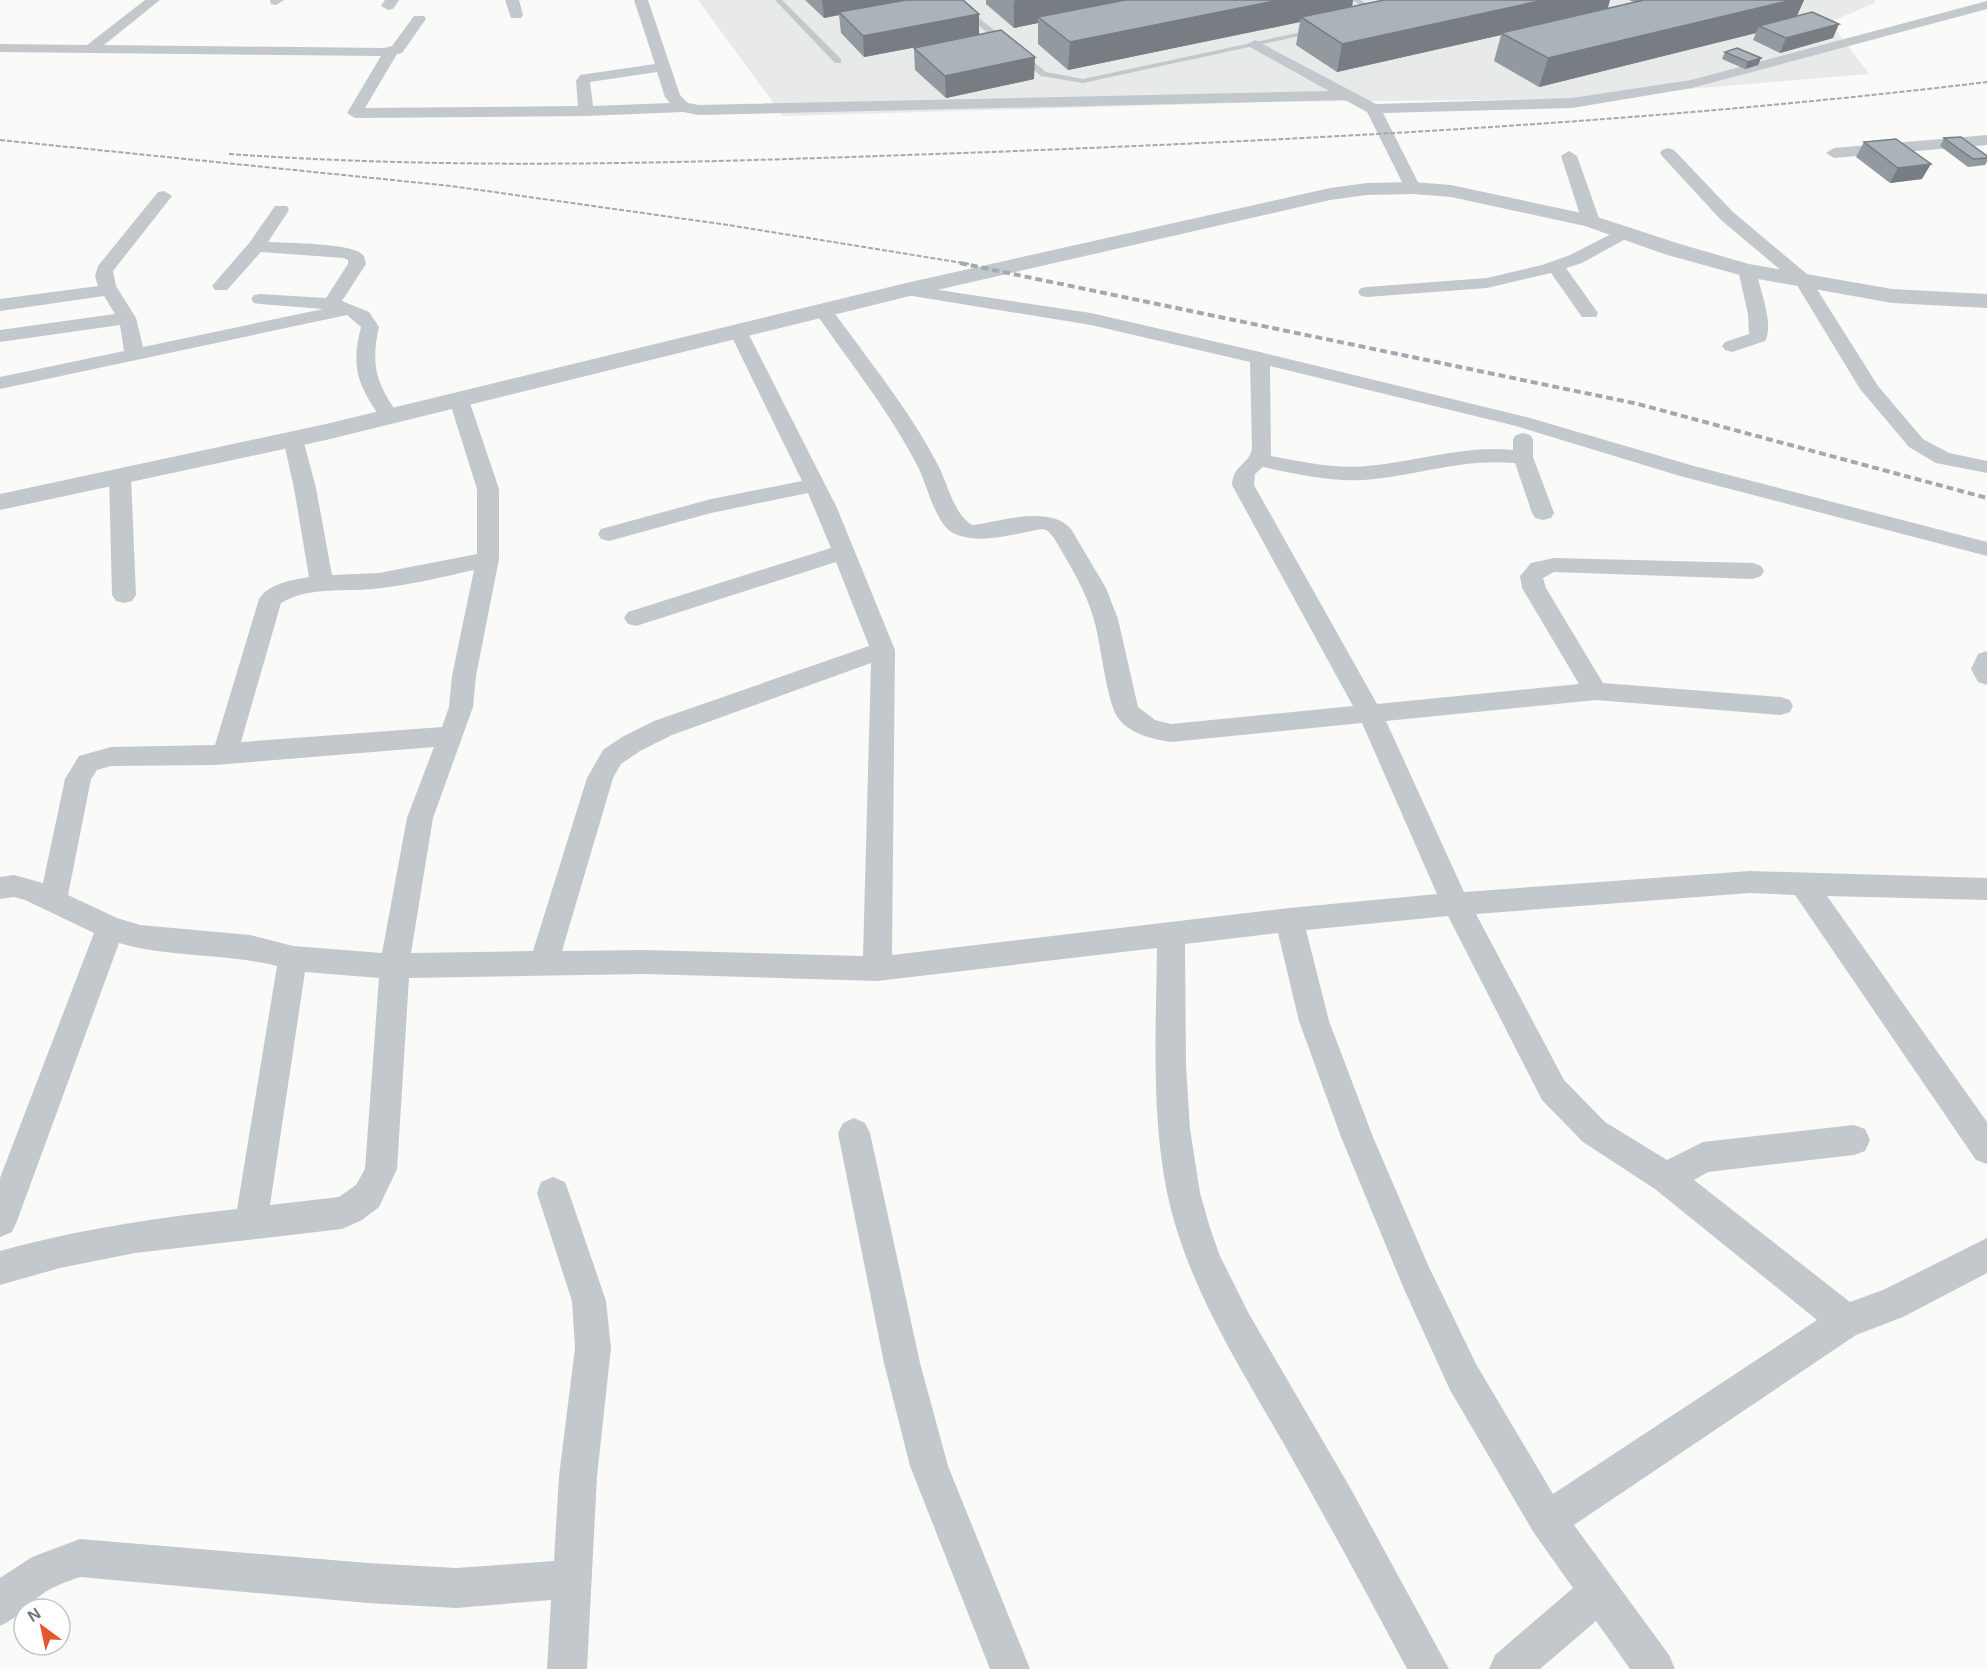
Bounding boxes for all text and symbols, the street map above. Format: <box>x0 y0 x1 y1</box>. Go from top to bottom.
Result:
north arrow <box>12 1597 72 1657</box>
text: N <box>25 1605 44 1625</box>

